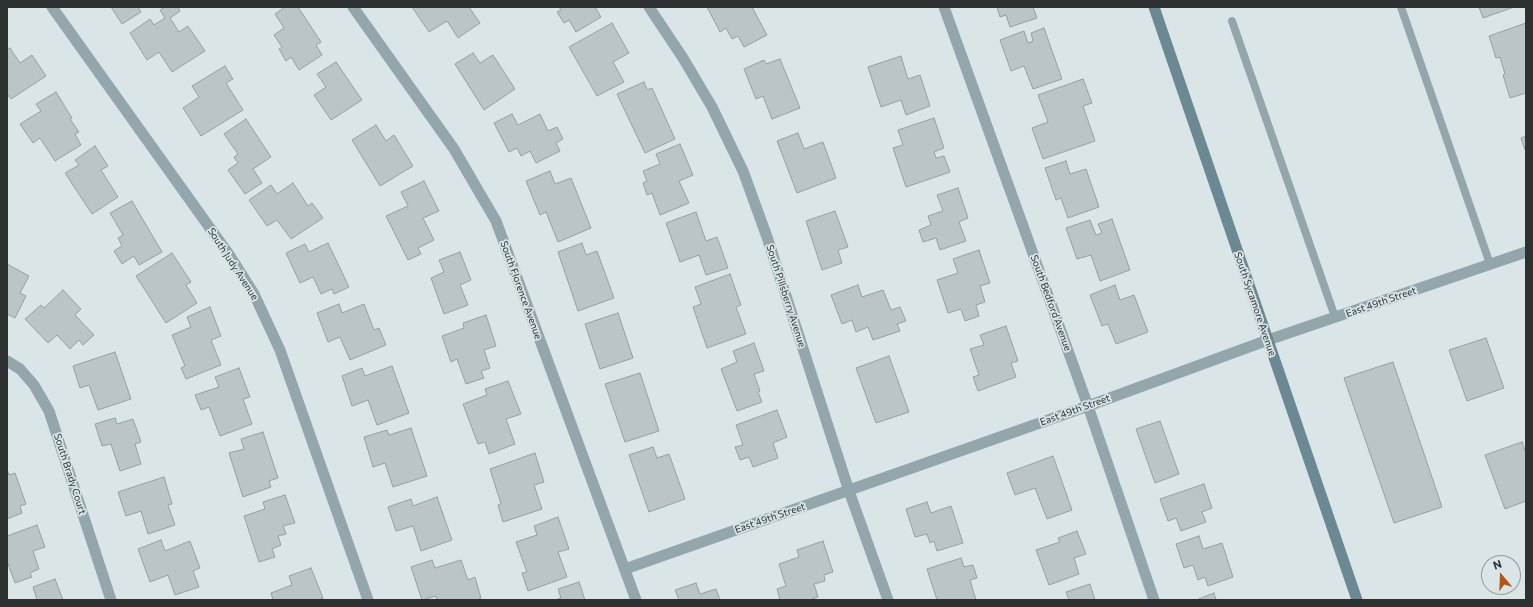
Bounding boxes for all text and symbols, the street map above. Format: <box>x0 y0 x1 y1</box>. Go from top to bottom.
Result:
street label: South Judy Avenue <box>205 226 261 302</box>
street label: South Florence Avenue <box>498 239 544 341</box>
street label: South Pillsberry Avenue <box>764 243 808 349</box>
street label: South Sycamore Avenue <box>1232 251 1278 357</box>
street label: South Bedford Avenue <box>1028 253 1074 353</box>
street label: East 49th Street <box>1344 284 1418 320</box>
street label: East 49th Street <box>1038 392 1112 428</box>
street label: South Brady Court <box>51 432 89 516</box>
street label: East 49th Street <box>733 500 807 536</box>
north arrow <box>1481 555 1521 595</box>
text: N <box>1491 557 1503 572</box>

